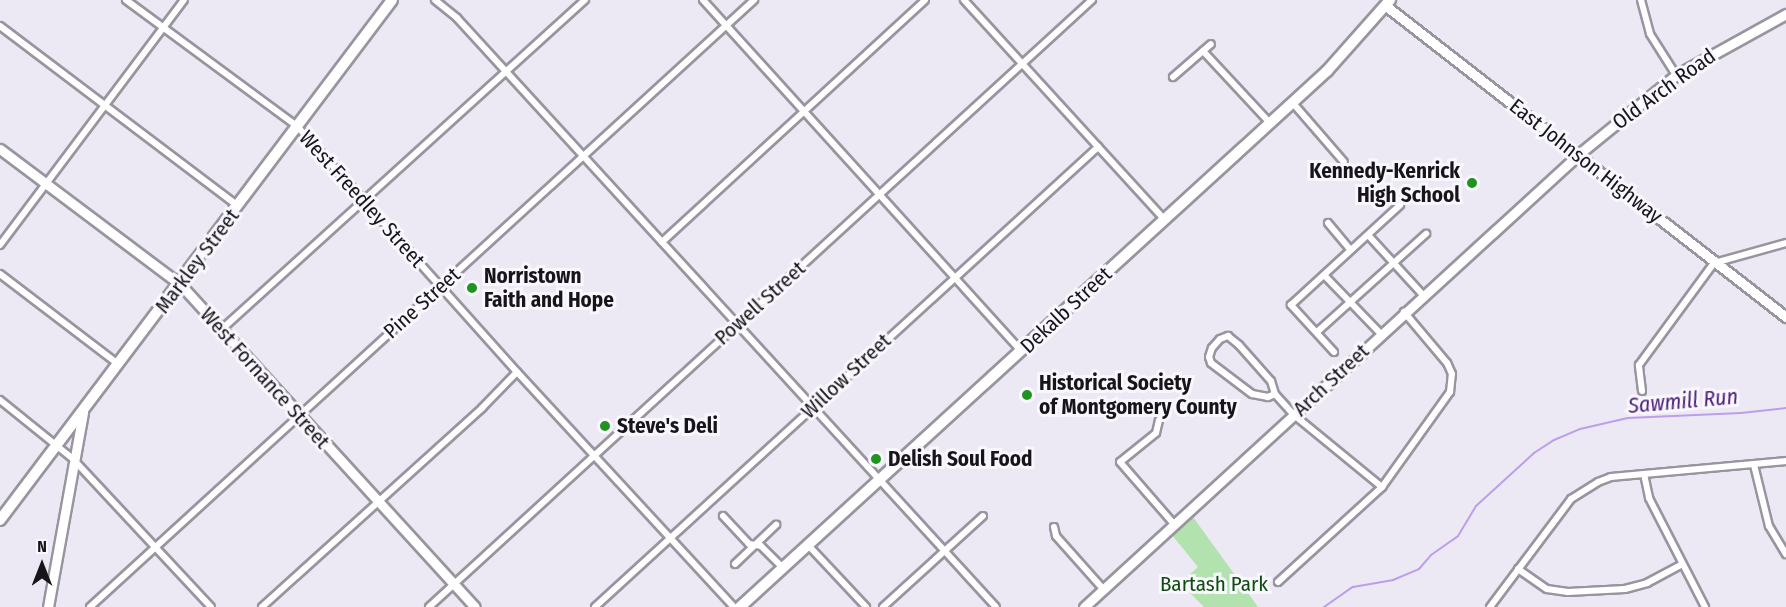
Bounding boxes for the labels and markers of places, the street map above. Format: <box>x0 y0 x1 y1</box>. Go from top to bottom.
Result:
place label: Kennedy-Kenrick High School <box>1309 158 1460 208</box>
marker: Kennedy-Kenrick High School <box>1465 176 1479 190</box>
place label: Norristown Faith and Hope <box>484 263 614 313</box>
marker: Norristown Faith and Hope <box>465 281 479 295</box>
place label: Historical Society of Montgomery County <box>1039 370 1237 420</box>
marker: Historical Society of Montgomery County <box>1020 388 1034 402</box>
place label: Steve's Deli <box>617 413 718 439</box>
marker: Steve's Deli <box>598 419 612 433</box>
place label: Delish Soul Food <box>888 446 1032 472</box>
marker: Delish Soul Food <box>869 452 883 466</box>

